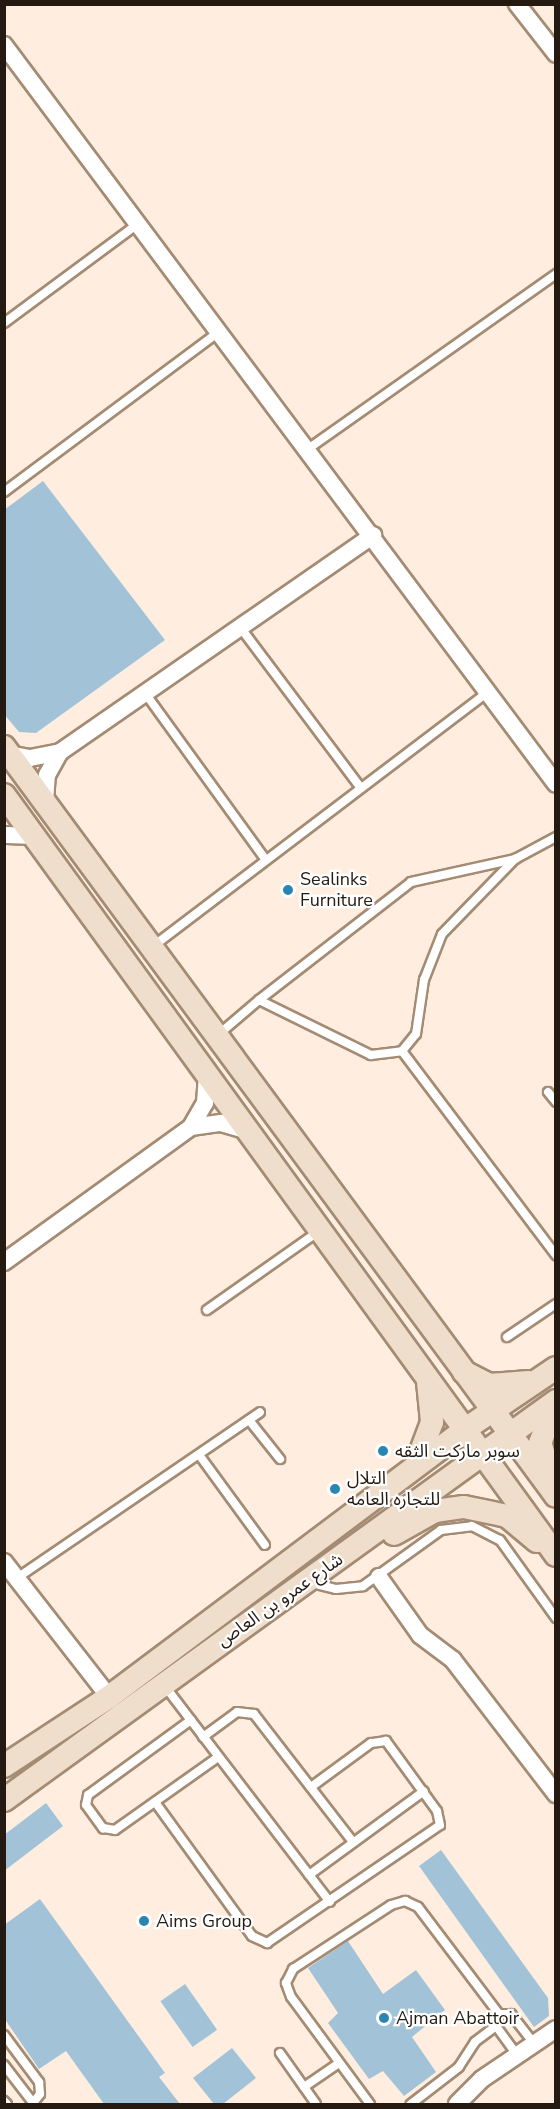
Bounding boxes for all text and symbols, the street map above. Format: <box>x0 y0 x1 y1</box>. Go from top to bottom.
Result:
place label: Sealinks Furniture <box>300 869 373 912</box>
marker: Sealinks Furniture <box>281 883 295 897</box>
place label: سوبر ماركت الثقه <box>395 1440 520 1462</box>
marker: سوبر ماركت الثقه <box>376 1444 390 1458</box>
place label: التلال للتجاره العامه <box>347 1468 440 1510</box>
marker: التلال للتجاره العامه <box>328 1482 342 1496</box>
street label: شارع عمرو بن العاص <box>213 1549 347 1651</box>
place label: Aims Group <box>156 1910 252 1932</box>
marker: Aims Group <box>137 1914 151 1928</box>
place label: Ajman Abattoir <box>396 2007 519 2029</box>
marker: Ajman Abattoir <box>377 2011 391 2025</box>

